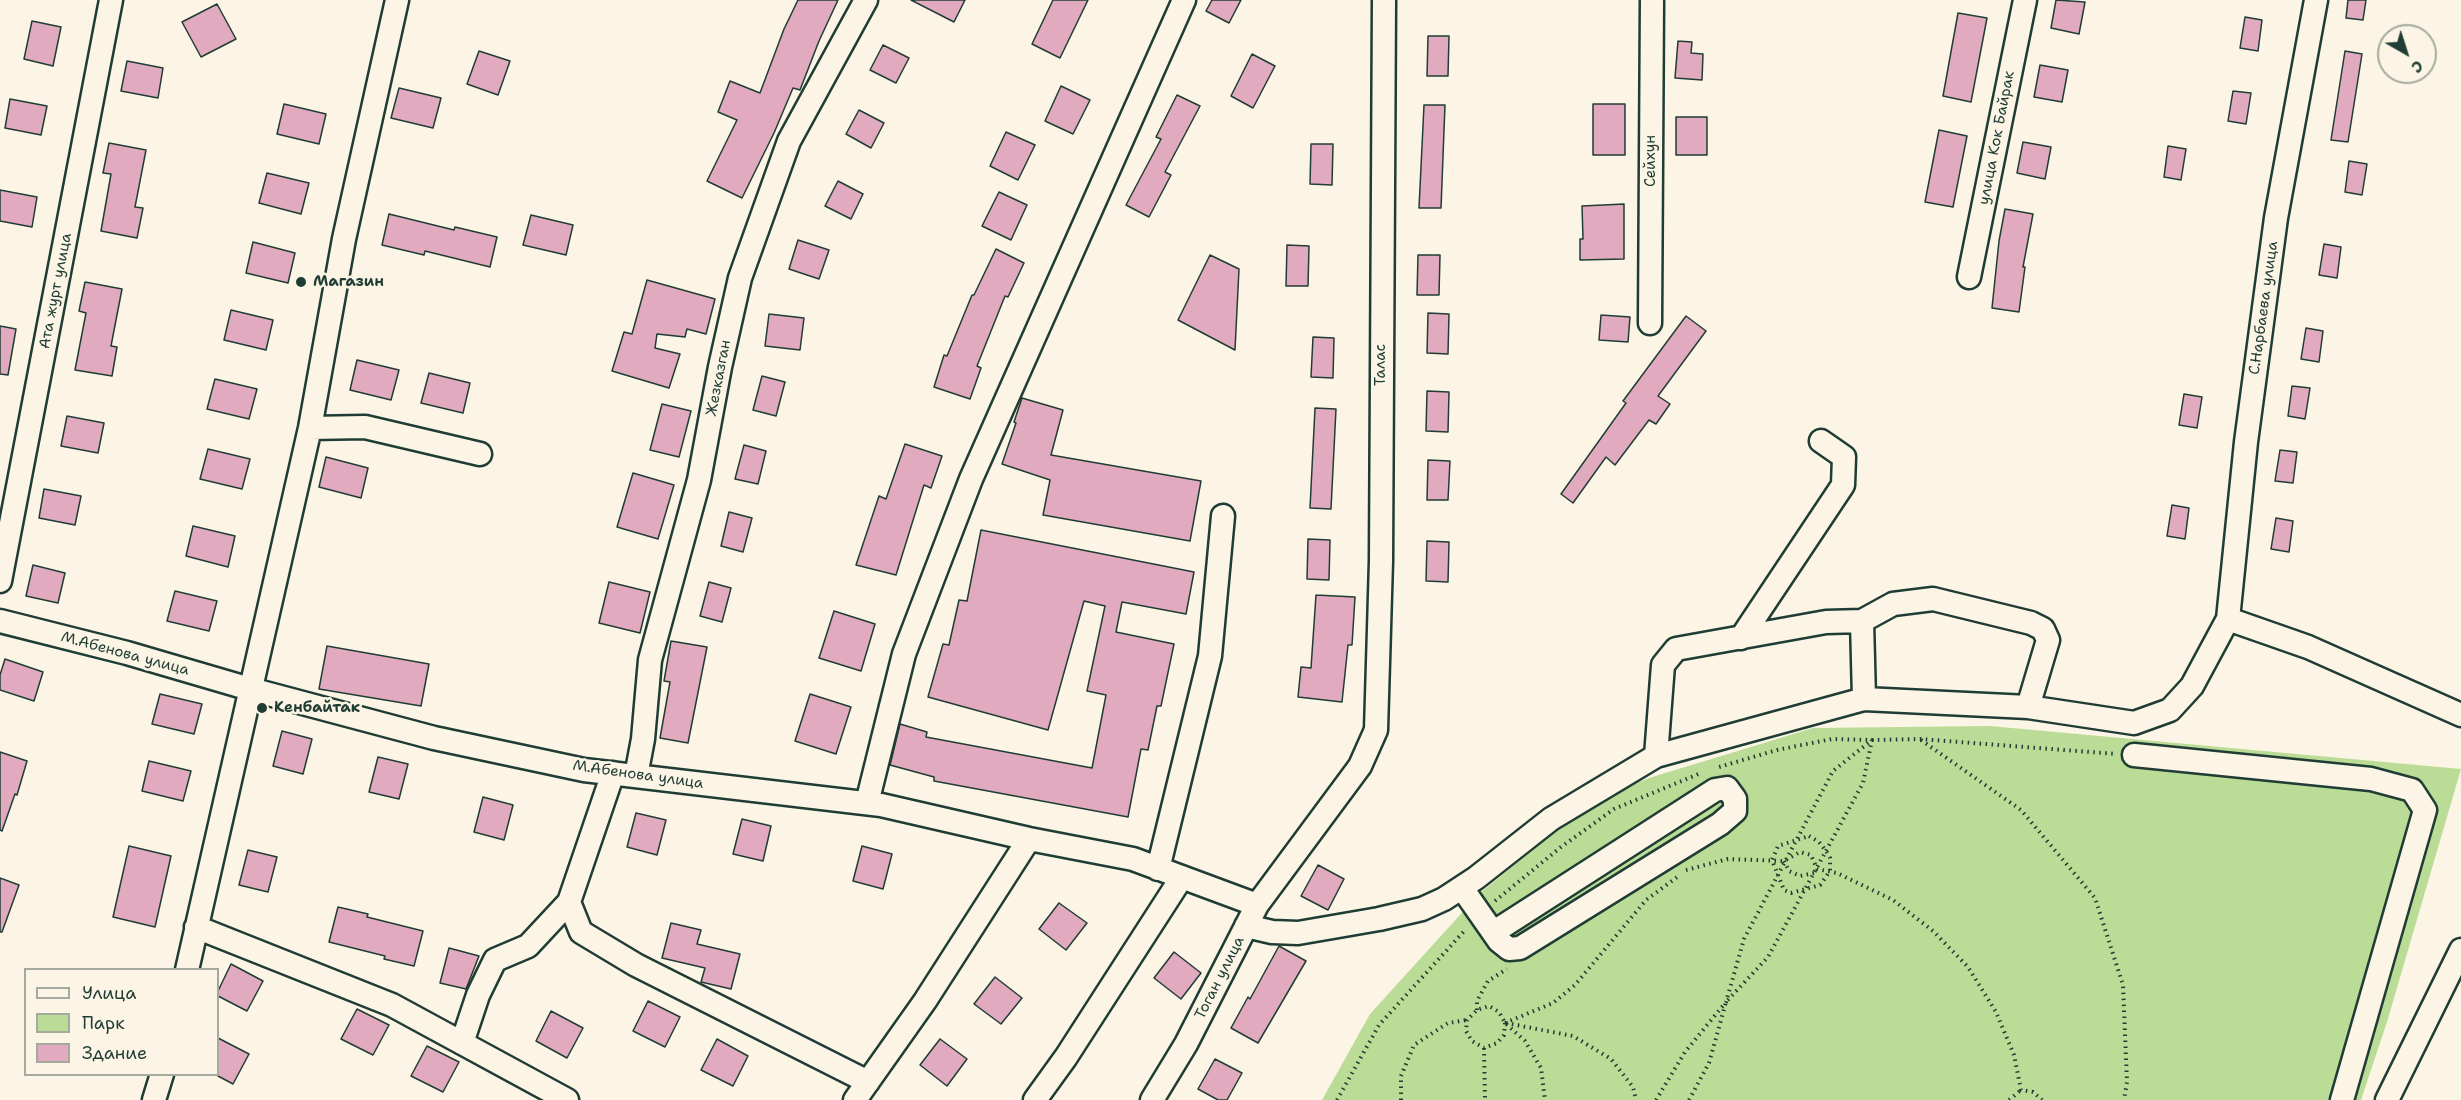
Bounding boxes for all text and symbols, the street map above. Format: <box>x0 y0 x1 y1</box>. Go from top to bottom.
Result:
north arrow <box>2377 24 2437 84</box>
text: С <box>2407 56 2428 78</box>
street label: улица Кок Байрак <box>1975 70 2019 206</box>
street label: Сейхун <box>1642 135 1660 187</box>
street label: Ата журт улица <box>36 232 76 350</box>
street label: С.Нарбаева улица <box>2246 240 2282 376</box>
place label: Магазин <box>313 273 384 291</box>
marker: Магазин <box>294 275 308 289</box>
street label: Жезказган <box>703 338 735 418</box>
street label: Талас <box>1372 344 1390 386</box>
street label: М.Абенова улица <box>59 628 191 680</box>
place label: Кенбайтак <box>274 699 360 717</box>
marker: Кенбайтак <box>255 701 269 715</box>
street label: М.Абенова улица <box>571 757 705 793</box>
street label: Тоган улица <box>1191 933 1249 1023</box>
legend <box>24 968 219 1076</box>
text: Улица <box>82 981 136 1005</box>
text: Парк <box>82 1011 125 1035</box>
text: Здание <box>82 1041 147 1065</box>

